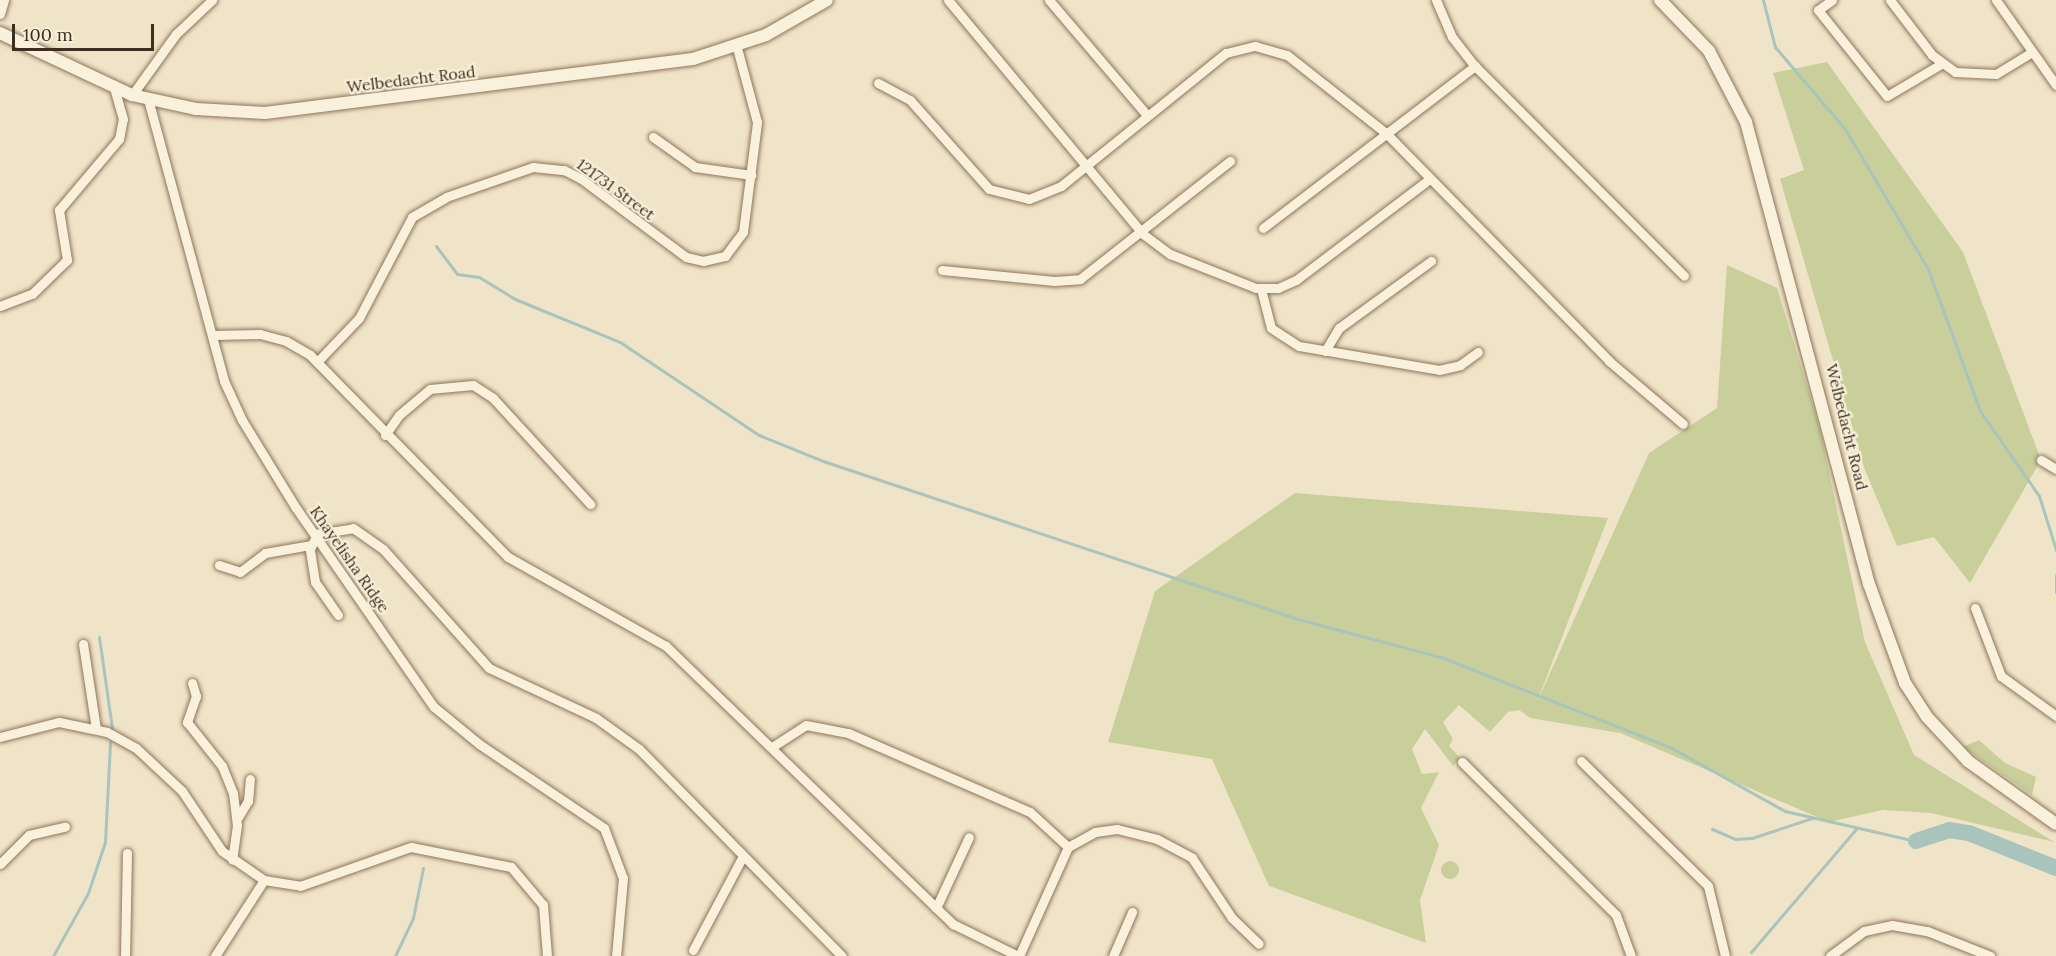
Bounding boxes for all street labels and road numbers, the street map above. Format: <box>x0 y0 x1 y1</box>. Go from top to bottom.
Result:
street label: Welbedacht Road <box>346 62 476 96</box>
street label: 121731 Street <box>573 154 659 224</box>
street label: Welbedacht Road <box>1822 362 1872 492</box>
street label: Khayelisha Ridge <box>306 502 394 616</box>

